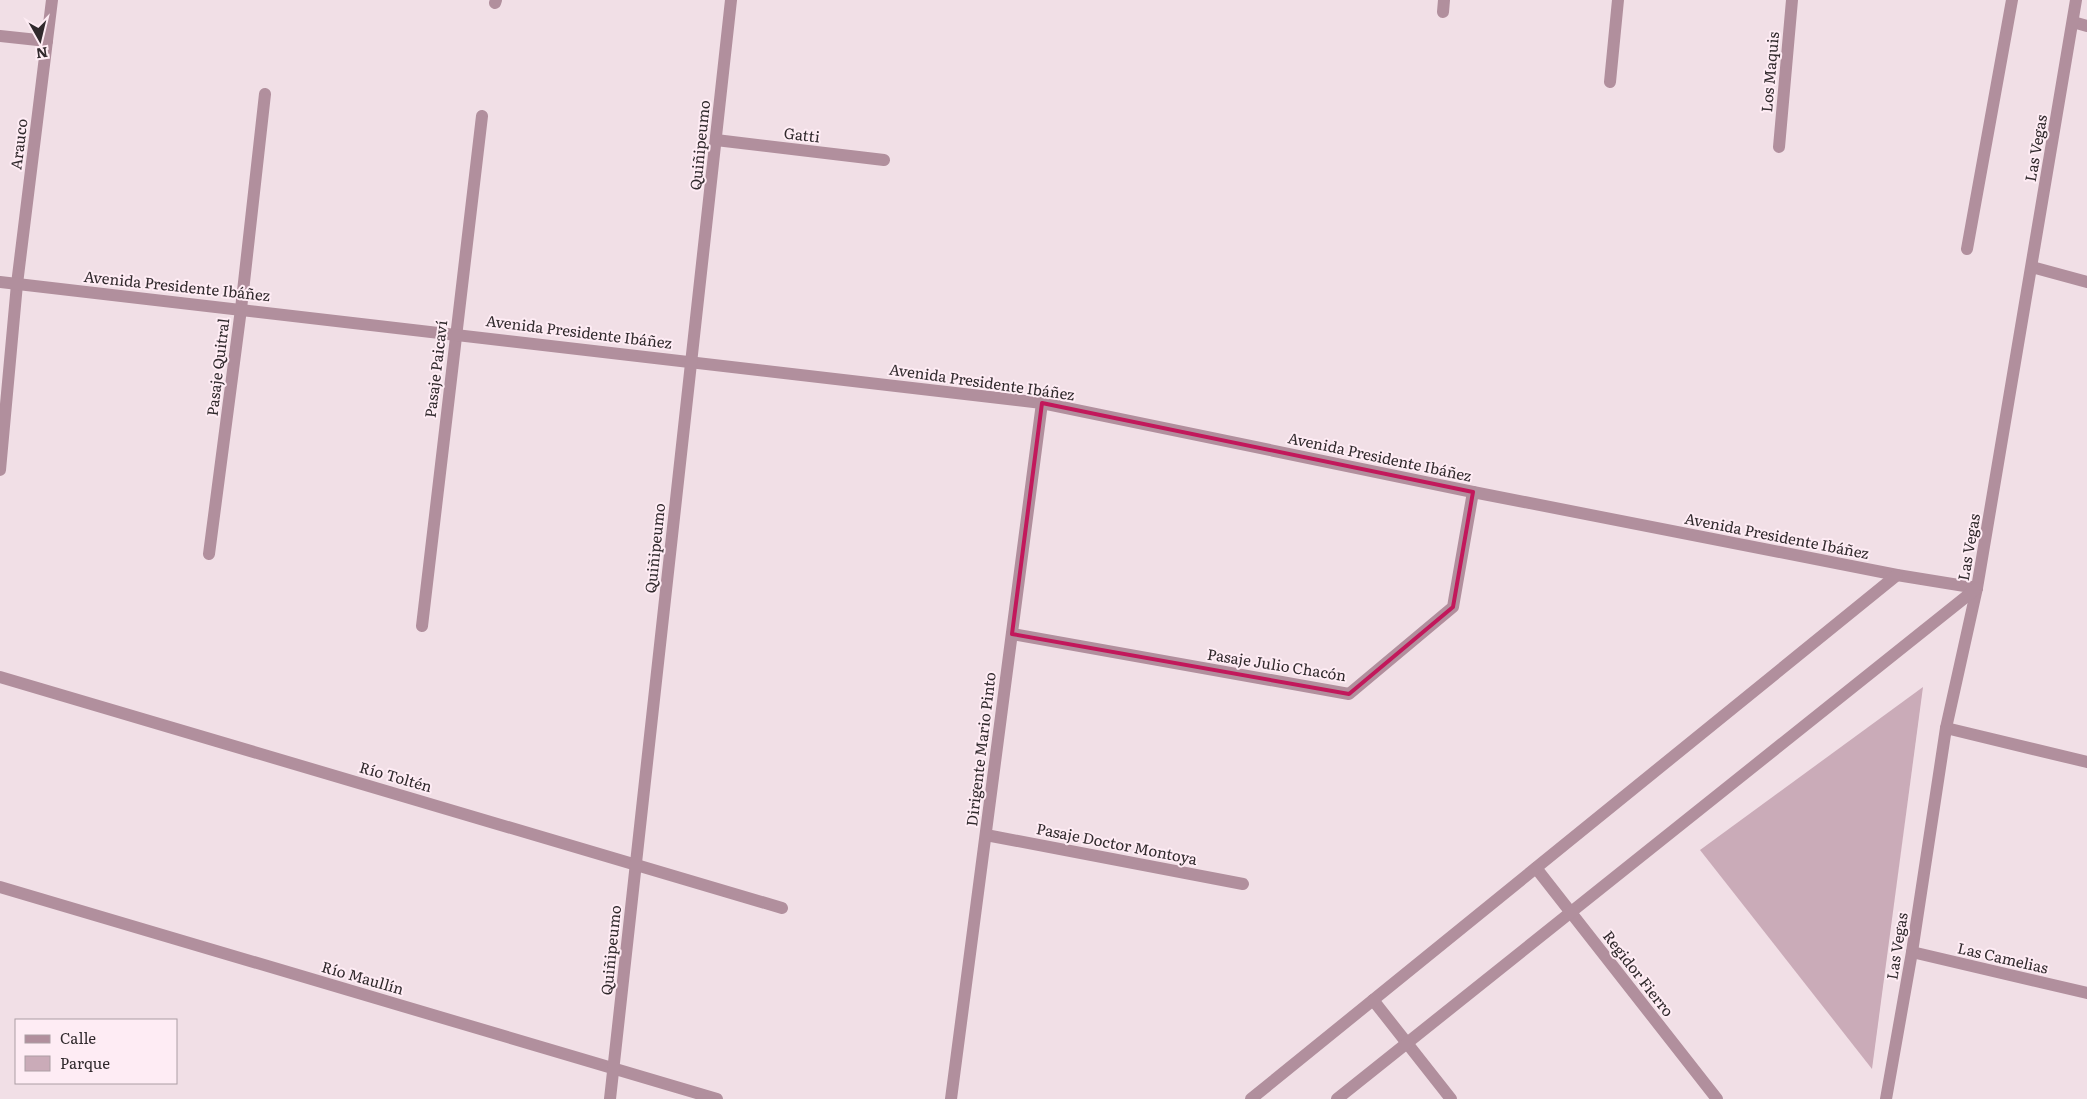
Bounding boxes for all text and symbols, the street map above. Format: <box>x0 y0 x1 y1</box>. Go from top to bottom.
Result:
north arrow <box>15 15 65 65</box>
street label: Los Maquis <box>1754 31 1784 113</box>
text: N <box>34 43 49 65</box>
street label: Quiñipeumo <box>683 99 715 191</box>
street label: Las Vegas <box>2018 113 2052 183</box>
street label: Arauco <box>3 117 33 171</box>
street label: Gatti <box>783 120 821 148</box>
street label: Avenida Presidente Ibáñez <box>83 264 271 306</box>
street label: Avenida Presidente Ibáñez <box>485 308 673 354</box>
street label: Pasaje Quitral <box>200 317 234 417</box>
street label: Pasaje Paicaví <box>418 319 452 419</box>
street label: Avenida Presidente Ibáñez <box>888 357 1076 405</box>
street label: Avenida Presidente Ibáñez <box>1286 425 1474 487</box>
street label: Quiñipeumo <box>638 502 670 594</box>
street label: Avenida Presidente Ibáñez <box>1683 506 1871 564</box>
street label: Las Vegas <box>1951 512 1985 582</box>
street label: Pasaje Julio Chacón <box>1206 642 1348 686</box>
street label: Dirigente Mario Pinto <box>959 670 1001 828</box>
street label: Río Toltén <box>357 755 435 797</box>
street label: Pasaje Doctor Montoya <box>1035 816 1200 870</box>
street label: Quiñipeumo <box>594 904 626 996</box>
street label: Las Vegas <box>1879 911 1913 981</box>
street label: Regidor Fierro <box>1598 925 1680 1021</box>
street label: Las Camelias <box>1955 935 2051 979</box>
street label: Río Maullín <box>319 954 407 1000</box>
legend <box>15 1019 178 1084</box>
text: Calle <box>60 1026 96 1049</box>
text: Parque <box>60 1051 110 1074</box>

